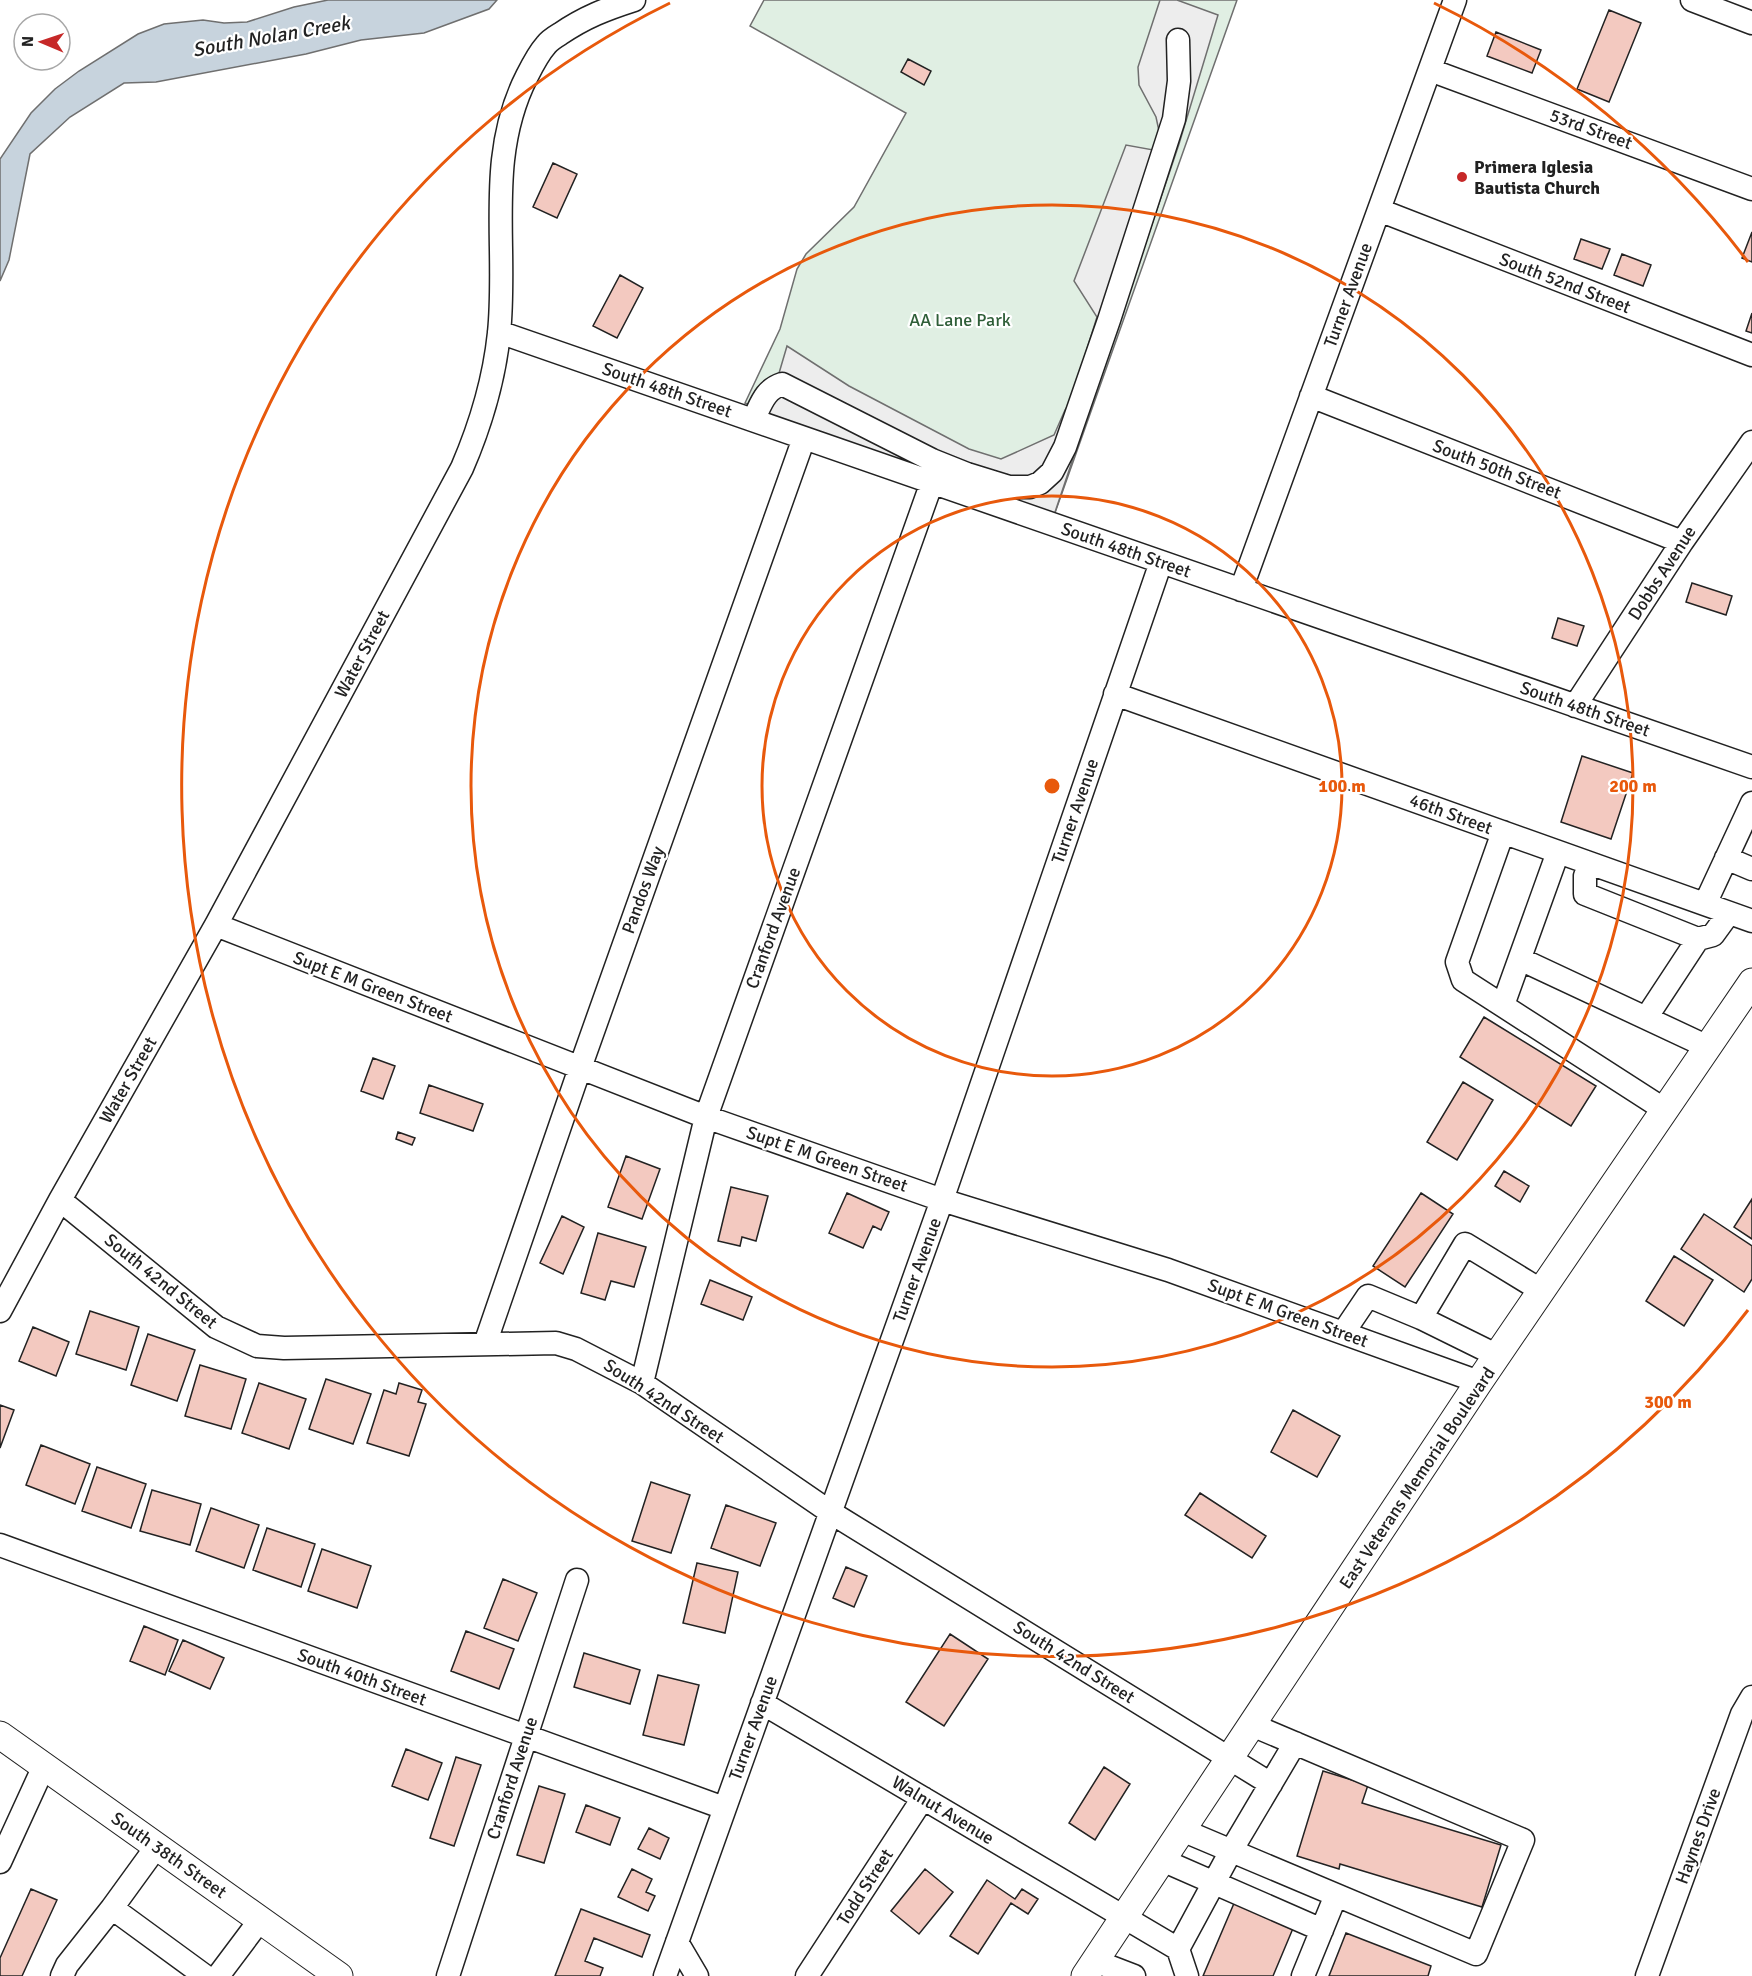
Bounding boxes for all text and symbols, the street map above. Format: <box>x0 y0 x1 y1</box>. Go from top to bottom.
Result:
water label: South Nolan Creek <box>191 10 354 63</box>
north arrow <box>12 12 72 72</box>
text: N <box>18 36 38 47</box>
street label: 53rd Street <box>1547 104 1635 154</box>
place label: Primera Iglesia Bautista Church <box>1474 156 1600 199</box>
marker: Primera Iglesia Bautista Church <box>1455 170 1469 184</box>
street label: Turner Avenue <box>1319 240 1377 350</box>
street label: South 52nd Street <box>1496 248 1634 318</box>
park label: AA Lane Park <box>909 309 1011 331</box>
street label: South 48th Street <box>599 358 735 422</box>
street label: South 50th Street <box>1430 434 1564 504</box>
street label: South 48th Street <box>1058 518 1194 582</box>
street label: Dobbs Avenue <box>1623 522 1701 624</box>
street label: Water Street <box>330 606 394 702</box>
street label: South 48th Street <box>1517 677 1653 741</box>
street label: Turner Avenue <box>1047 756 1103 866</box>
text: 100 m <box>1318 775 1366 797</box>
text: 200 m <box>1609 775 1657 797</box>
centre of rings <box>1042 776 1062 796</box>
street label: 46th Street <box>1407 789 1495 839</box>
street label: Pandos Way <box>617 843 669 937</box>
street label: Cranford Avenue <box>741 864 805 992</box>
street label: Supt E M Green Street <box>290 946 456 1028</box>
street label: Water Street <box>94 1033 162 1127</box>
street label: Supt E M Green Street <box>744 1121 910 1197</box>
street label: Turner Avenue <box>888 1215 946 1325</box>
street label: South 42nd Street <box>100 1229 222 1333</box>
street label: Supt E M Green Street <box>1205 1274 1371 1352</box>
street label: South 42nd Street <box>600 1354 728 1448</box>
street label: East Veterans Memorial Boulevard <box>1334 1363 1500 1593</box>
text: 300 m <box>1644 1391 1692 1413</box>
street label: South 42nd Street <box>1009 1616 1139 1708</box>
street label: South 40th Street <box>294 1643 430 1711</box>
street label: Turner Avenue <box>724 1673 782 1783</box>
street label: Cranford Avenue <box>482 1714 542 1842</box>
street label: Walnut Avenue <box>888 1771 998 1849</box>
street label: Haynes Drive <box>1670 1785 1726 1887</box>
street label: South 38th Street <box>107 1807 231 1903</box>
street label: Todd Street <box>832 1845 898 1929</box>

